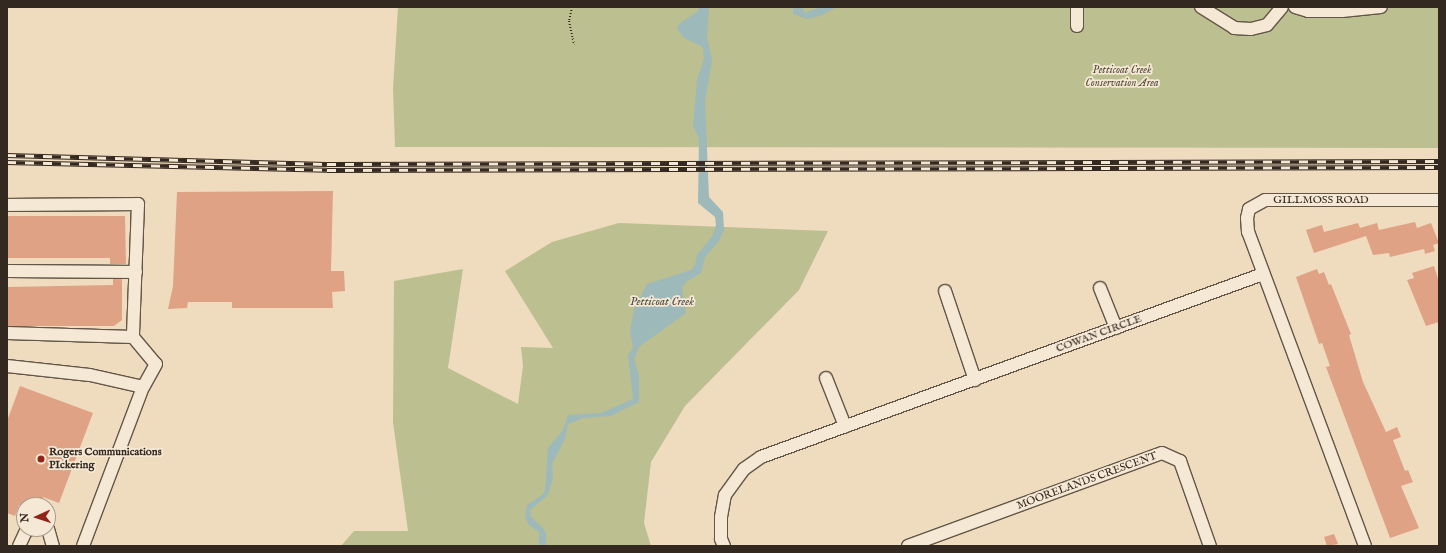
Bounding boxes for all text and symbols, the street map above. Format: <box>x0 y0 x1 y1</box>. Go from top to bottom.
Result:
park label: Petticoat Creek Conservation Area <box>1085 64 1159 90</box>
street label: GILLMOSS ROAD <box>1273 193 1369 207</box>
water label: Petticoat Creek <box>630 295 694 309</box>
street label: COWAN CIRCLE <box>1054 312 1144 356</box>
place label: Rogers Communications PIckering <box>49 446 161 472</box>
street label: MOORELANDS CRESCENT <box>1015 449 1159 513</box>
marker: Rogers Communications PIckering <box>36 454 46 464</box>
north arrow <box>16 497 56 537</box>
text: N <box>18 512 32 523</box>

